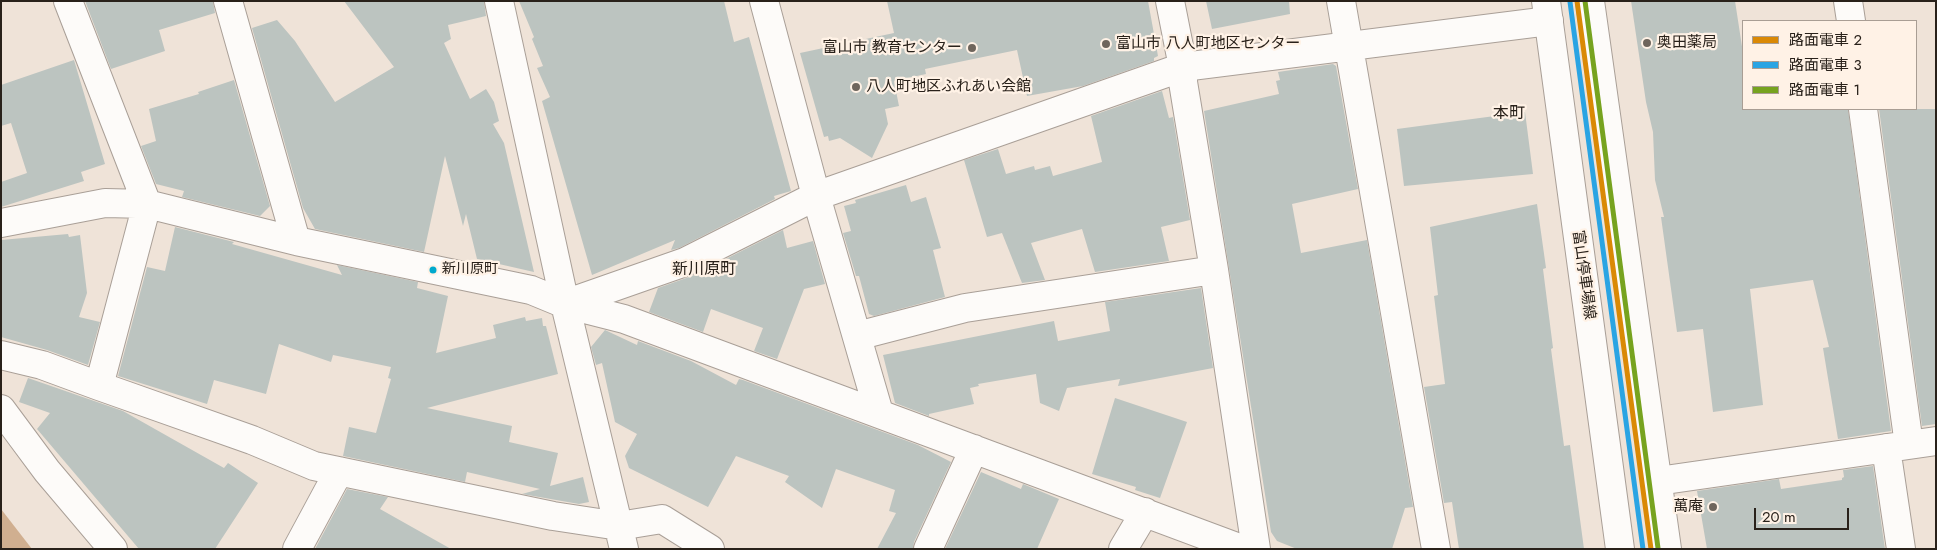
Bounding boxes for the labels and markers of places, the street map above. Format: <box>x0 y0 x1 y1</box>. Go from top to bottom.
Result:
place label: 奥田薬局 <box>1657 34 1717 52</box>
place label: 富山市 八人町地区センター <box>1116 35 1300 53</box>
marker: 奥田薬局 <box>1641 37 1653 49</box>
marker: 富山市 八人町地区センター <box>1100 38 1112 50</box>
place label: 富山市 教育センター <box>823 39 962 57</box>
marker: 富山市 教育センター <box>966 42 978 54</box>
place label: 八人町地区ふれあい会館 <box>866 78 1031 96</box>
marker: 八人町地区ふれあい会館 <box>850 81 862 93</box>
place label: 新川原町 <box>442 262 498 278</box>
marker: 新川原町 <box>428 265 438 275</box>
place label: 萬庵 <box>1673 498 1703 516</box>
marker: 萬庵 <box>1707 501 1719 513</box>

